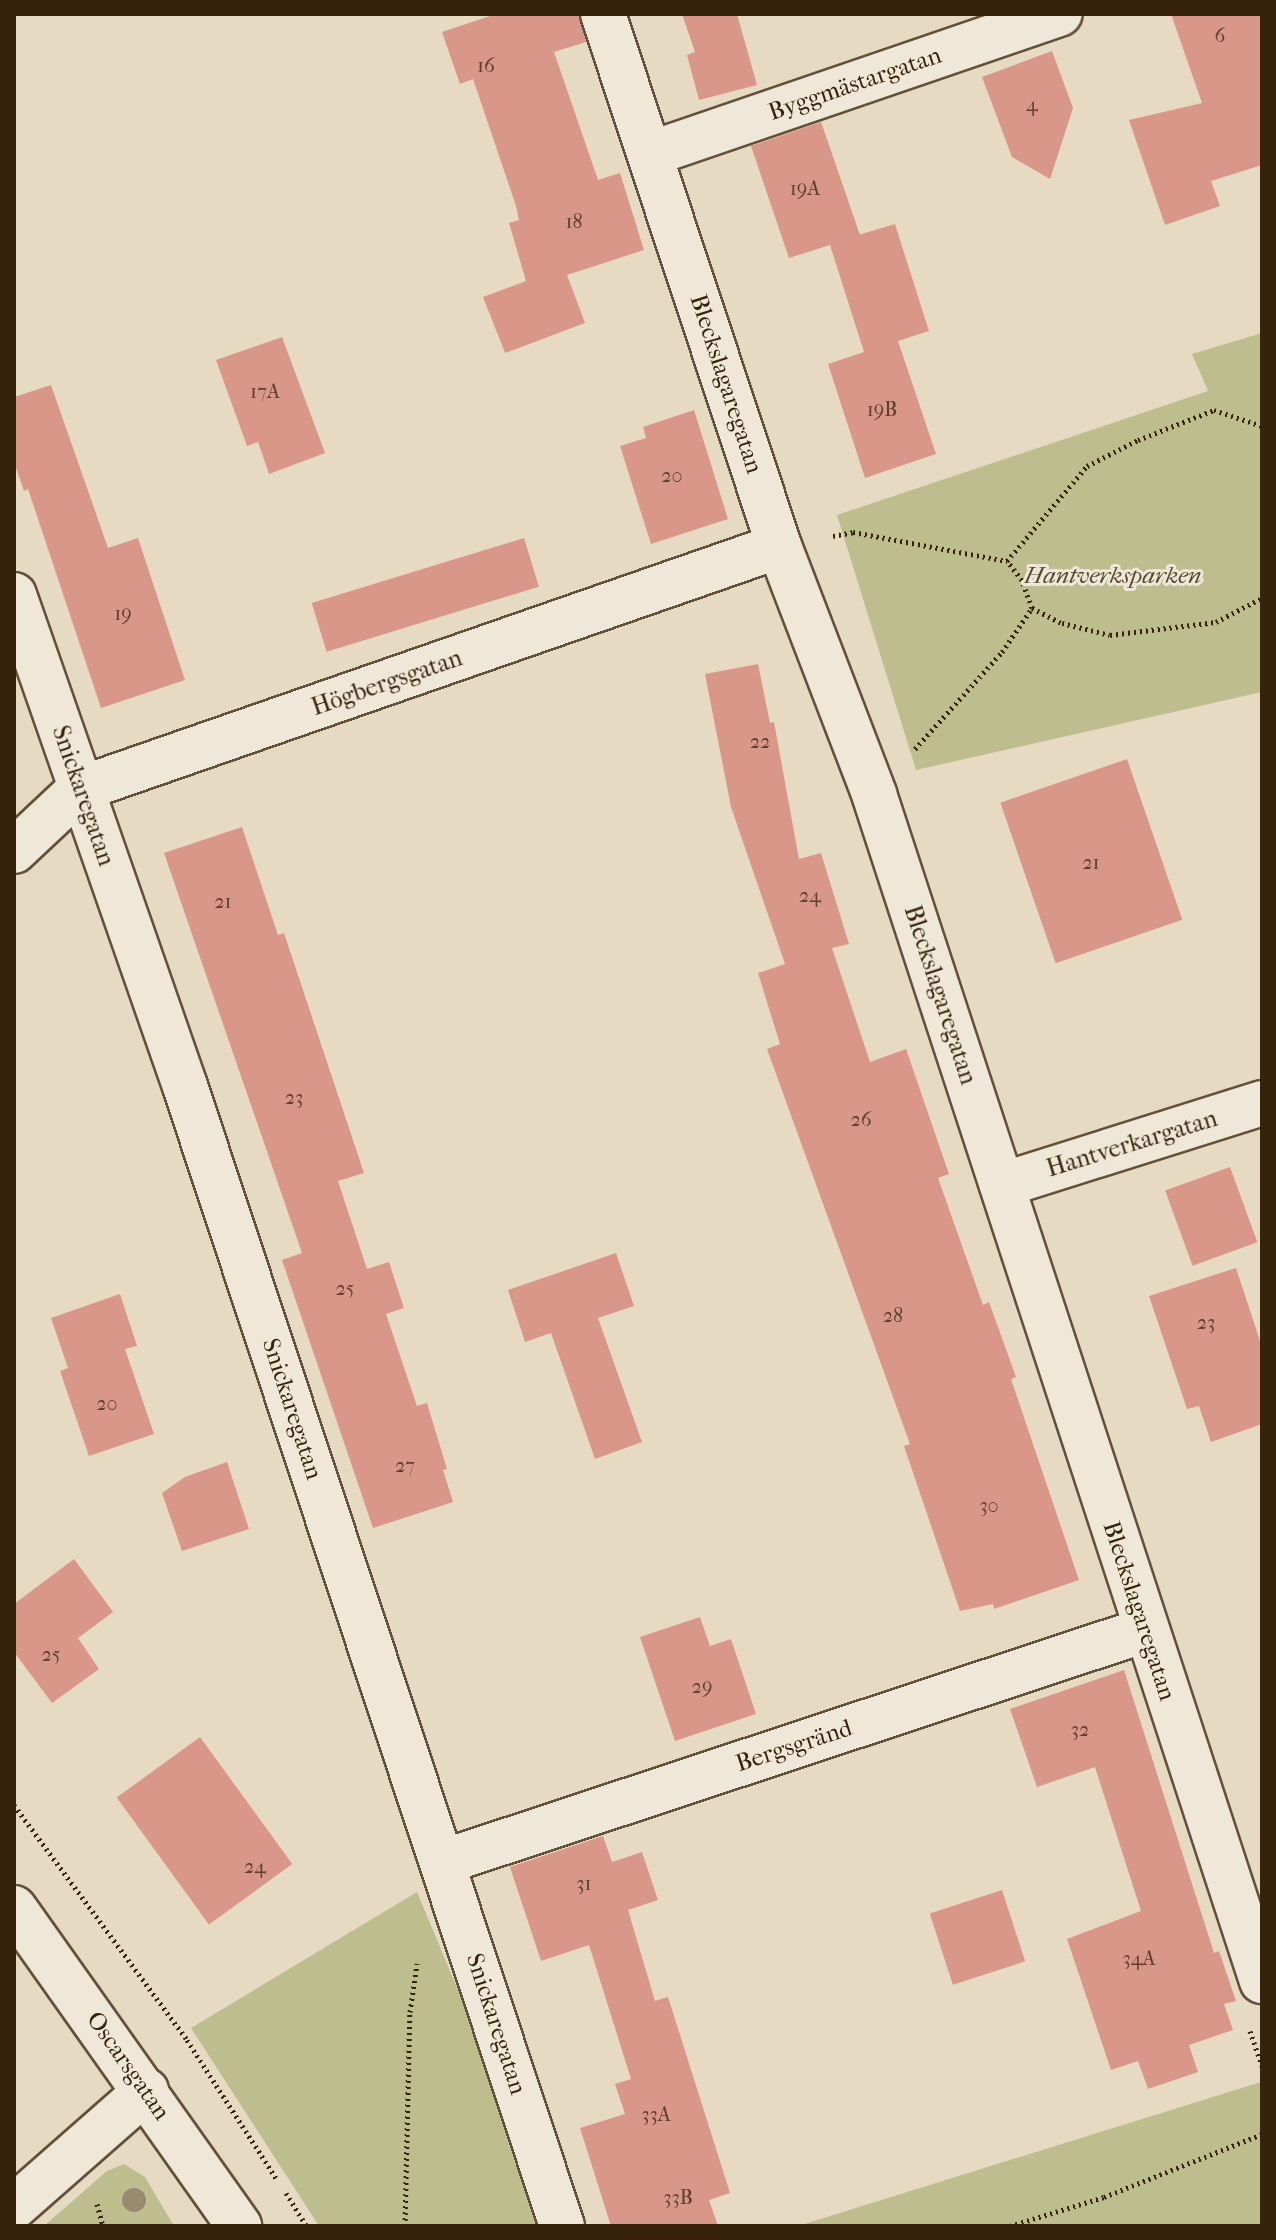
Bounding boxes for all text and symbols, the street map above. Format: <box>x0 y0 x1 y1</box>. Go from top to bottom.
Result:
house number: 6 <box>1215 23 1225 47</box>
street label: Byggmästargatan <box>765 41 945 127</box>
house number: 16 <box>477 53 495 77</box>
house number: 4 <box>1026 92 1038 116</box>
house number: 19A <box>790 176 820 200</box>
house number: 18 <box>565 209 583 233</box>
street label: Bleckslagaregatan <box>683 291 769 477</box>
house number: 17A <box>250 379 280 403</box>
house number: 19B <box>867 397 897 421</box>
house number: 20 <box>661 463 683 487</box>
park label: Hantverksparken <box>1025 562 1201 590</box>
house number: 19 <box>114 601 132 625</box>
street label: Högbergsgatan <box>308 644 466 722</box>
street label: Snickaregatan <box>46 722 120 870</box>
house number: 22 <box>750 729 770 753</box>
house number: 21 <box>1082 850 1100 874</box>
house number: 24 <box>799 883 821 907</box>
house number: 21 <box>214 889 232 913</box>
street label: Bleckslagaregatan <box>897 902 983 1088</box>
house number: 23 <box>285 1085 303 1109</box>
street label: Hantverkargatan <box>1043 1104 1221 1184</box>
house number: 26 <box>850 1107 872 1131</box>
house number: 25 <box>336 1276 354 1300</box>
house number: 28 <box>883 1303 903 1327</box>
house number: 23 <box>1197 1310 1215 1334</box>
street label: Snickaregatan <box>256 1335 328 1483</box>
house number: 20 <box>96 1391 118 1415</box>
house number: 27 <box>395 1453 415 1477</box>
house number: 30 <box>979 1493 999 1517</box>
street label: Bleckslagaregatan <box>1096 1518 1182 1704</box>
house number: 25 <box>42 1642 60 1666</box>
house number: 29 <box>692 1674 712 1698</box>
street label: Bergsgränd <box>732 1714 856 1778</box>
house number: 32 <box>1071 1717 1089 1741</box>
house number: 24 <box>244 1854 266 1878</box>
house number: 31 <box>576 1871 592 1895</box>
house number: 34A <box>1123 1946 1155 1970</box>
street label: Snickaregatan <box>460 1950 532 2098</box>
street label: Oscarsgatan <box>80 2006 176 2126</box>
house number: 33A <box>641 2102 671 2126</box>
house number: 33B <box>663 2185 693 2209</box>

